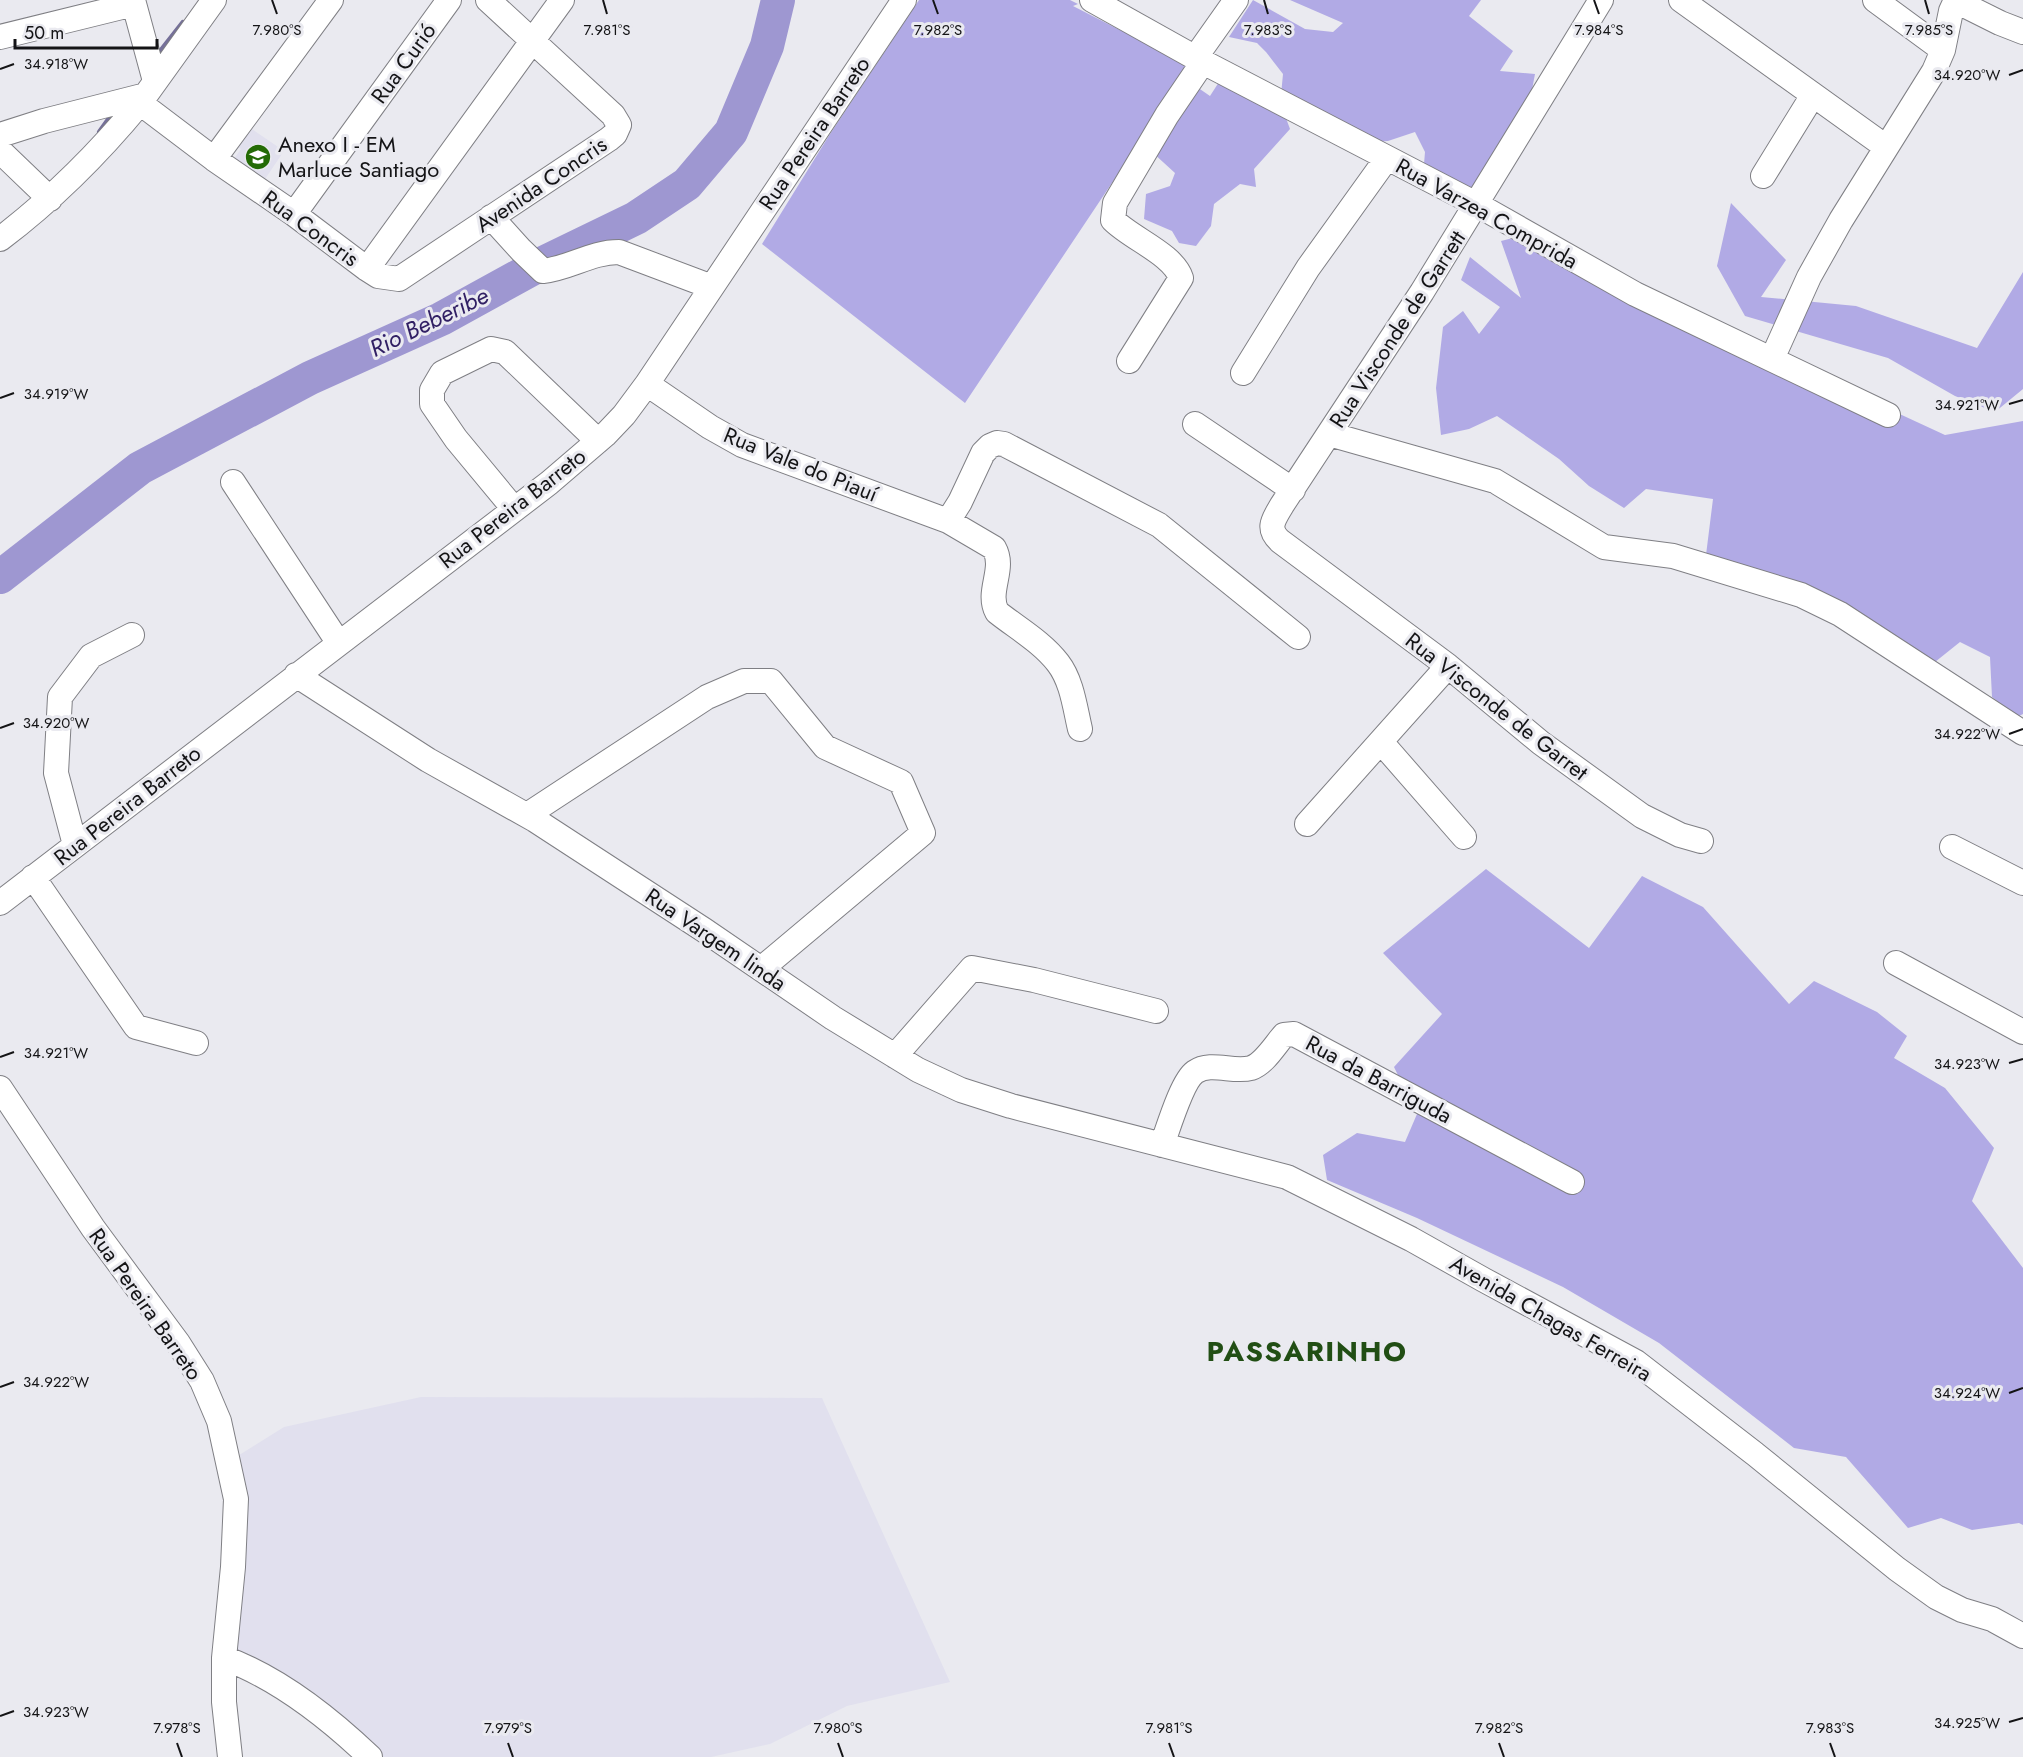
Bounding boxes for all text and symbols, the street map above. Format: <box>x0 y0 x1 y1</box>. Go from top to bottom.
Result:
scale bar <box>15 12 158 50</box>
street label: Rua Curió <box>363 16 443 110</box>
text: 7.980°S <box>252 19 302 41</box>
text: 7.981°S <box>584 19 630 41</box>
text: 7.982°S <box>914 19 962 41</box>
text: 7.983°S <box>1244 19 1292 41</box>
text: 7.984°S <box>1575 19 1623 41</box>
text: 7.985°S <box>1905 19 1953 41</box>
text: 50 m <box>24 20 64 46</box>
street label: Rua Pereira Barreto <box>751 50 877 216</box>
text: 34.918°W <box>24 53 88 75</box>
text: 34.920°W <box>1934 64 2000 86</box>
place label: Anexo I - EM Marluce Santiago <box>278 128 439 185</box>
street label: Avenida Concris <box>469 128 613 240</box>
school or university icon: Anexo I - EM Marluce Santiago <box>243 142 273 172</box>
street label: Rua Varzea Comprida <box>1390 150 1584 276</box>
street label: Rua Concris <box>256 182 366 274</box>
street label: Rua Visconde de Garrett <box>1321 223 1473 434</box>
water label: Rio Beberibe <box>363 278 494 365</box>
text: 34.919°W <box>24 383 88 405</box>
text: 34.921°W <box>1935 394 1999 416</box>
street label: Rua Vale do Piauí <box>719 418 884 510</box>
street label: Rua Pereira Barreto <box>432 440 592 576</box>
street label: Rua Visconde de Garret <box>1399 624 1596 788</box>
text: 34.920°W <box>23 712 89 734</box>
text: 34.922°W <box>1934 723 2000 745</box>
street label: Rua Pereira Barreto <box>47 737 207 873</box>
street label: Rua Vargem linda <box>639 880 793 998</box>
street label: Rua da Barriguda <box>1300 1027 1458 1131</box>
text: 34.921°W <box>24 1042 88 1064</box>
text: 34.923°W <box>1934 1053 2000 1075</box>
street label: Rua Pereira Barreto <box>82 1222 210 1386</box>
street label: Avenida Chagas Ferreira <box>1444 1247 1658 1389</box>
district label: PASSARINHO <box>1207 1331 1407 1372</box>
text: 34.922°W <box>23 1371 89 1393</box>
text: 34.924°W <box>1934 1382 2000 1404</box>
text: 34.923°W <box>23 1701 89 1723</box>
text: 34.925°W <box>1934 1712 2000 1734</box>
text: 7.978°S <box>153 1717 201 1739</box>
text: 7.979°S <box>484 1717 532 1739</box>
text: 7.980°S <box>813 1717 863 1739</box>
text: 7.981°S <box>1146 1717 1192 1739</box>
text: 7.982°S <box>1475 1717 1523 1739</box>
text: 7.983°S <box>1806 1717 1854 1739</box>

